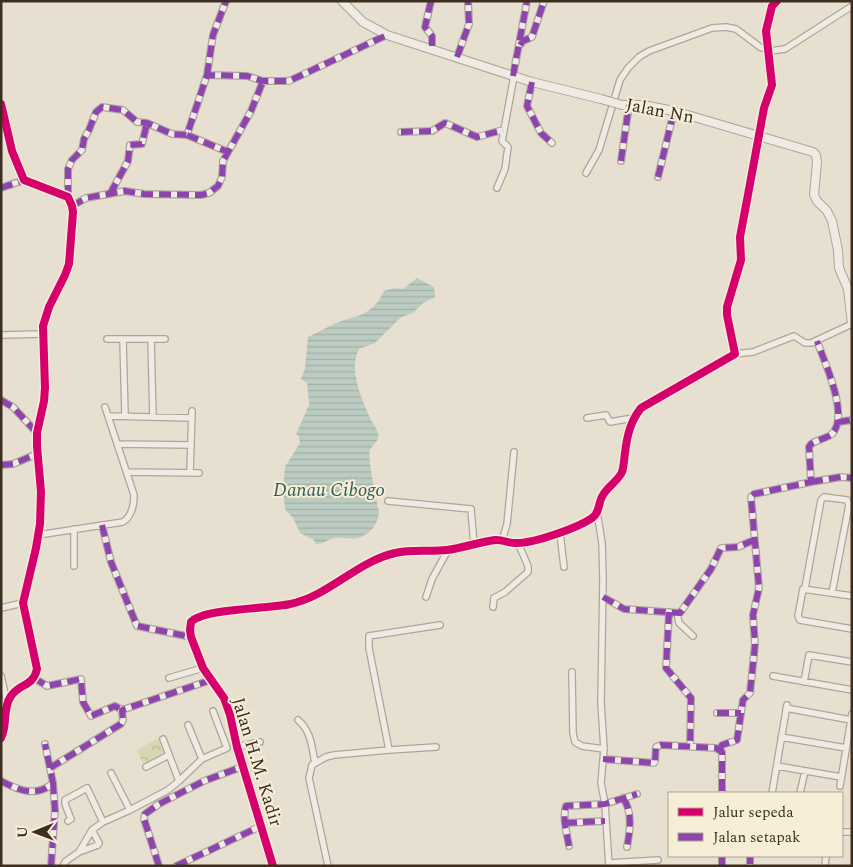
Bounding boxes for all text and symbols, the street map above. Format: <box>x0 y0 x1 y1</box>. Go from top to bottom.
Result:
street label: Jalan Nn <box>623 91 697 131</box>
water label: Danau Cibogo <box>273 476 385 505</box>
street label: Jalan H.M. Kadir <box>225 694 289 830</box>
legend <box>668 792 843 857</box>
text: Jalur sepeda <box>713 801 794 824</box>
north arrow <box>10 807 60 857</box>
text: U <box>12 826 33 838</box>
text: Jalan setapak <box>713 826 800 849</box>

